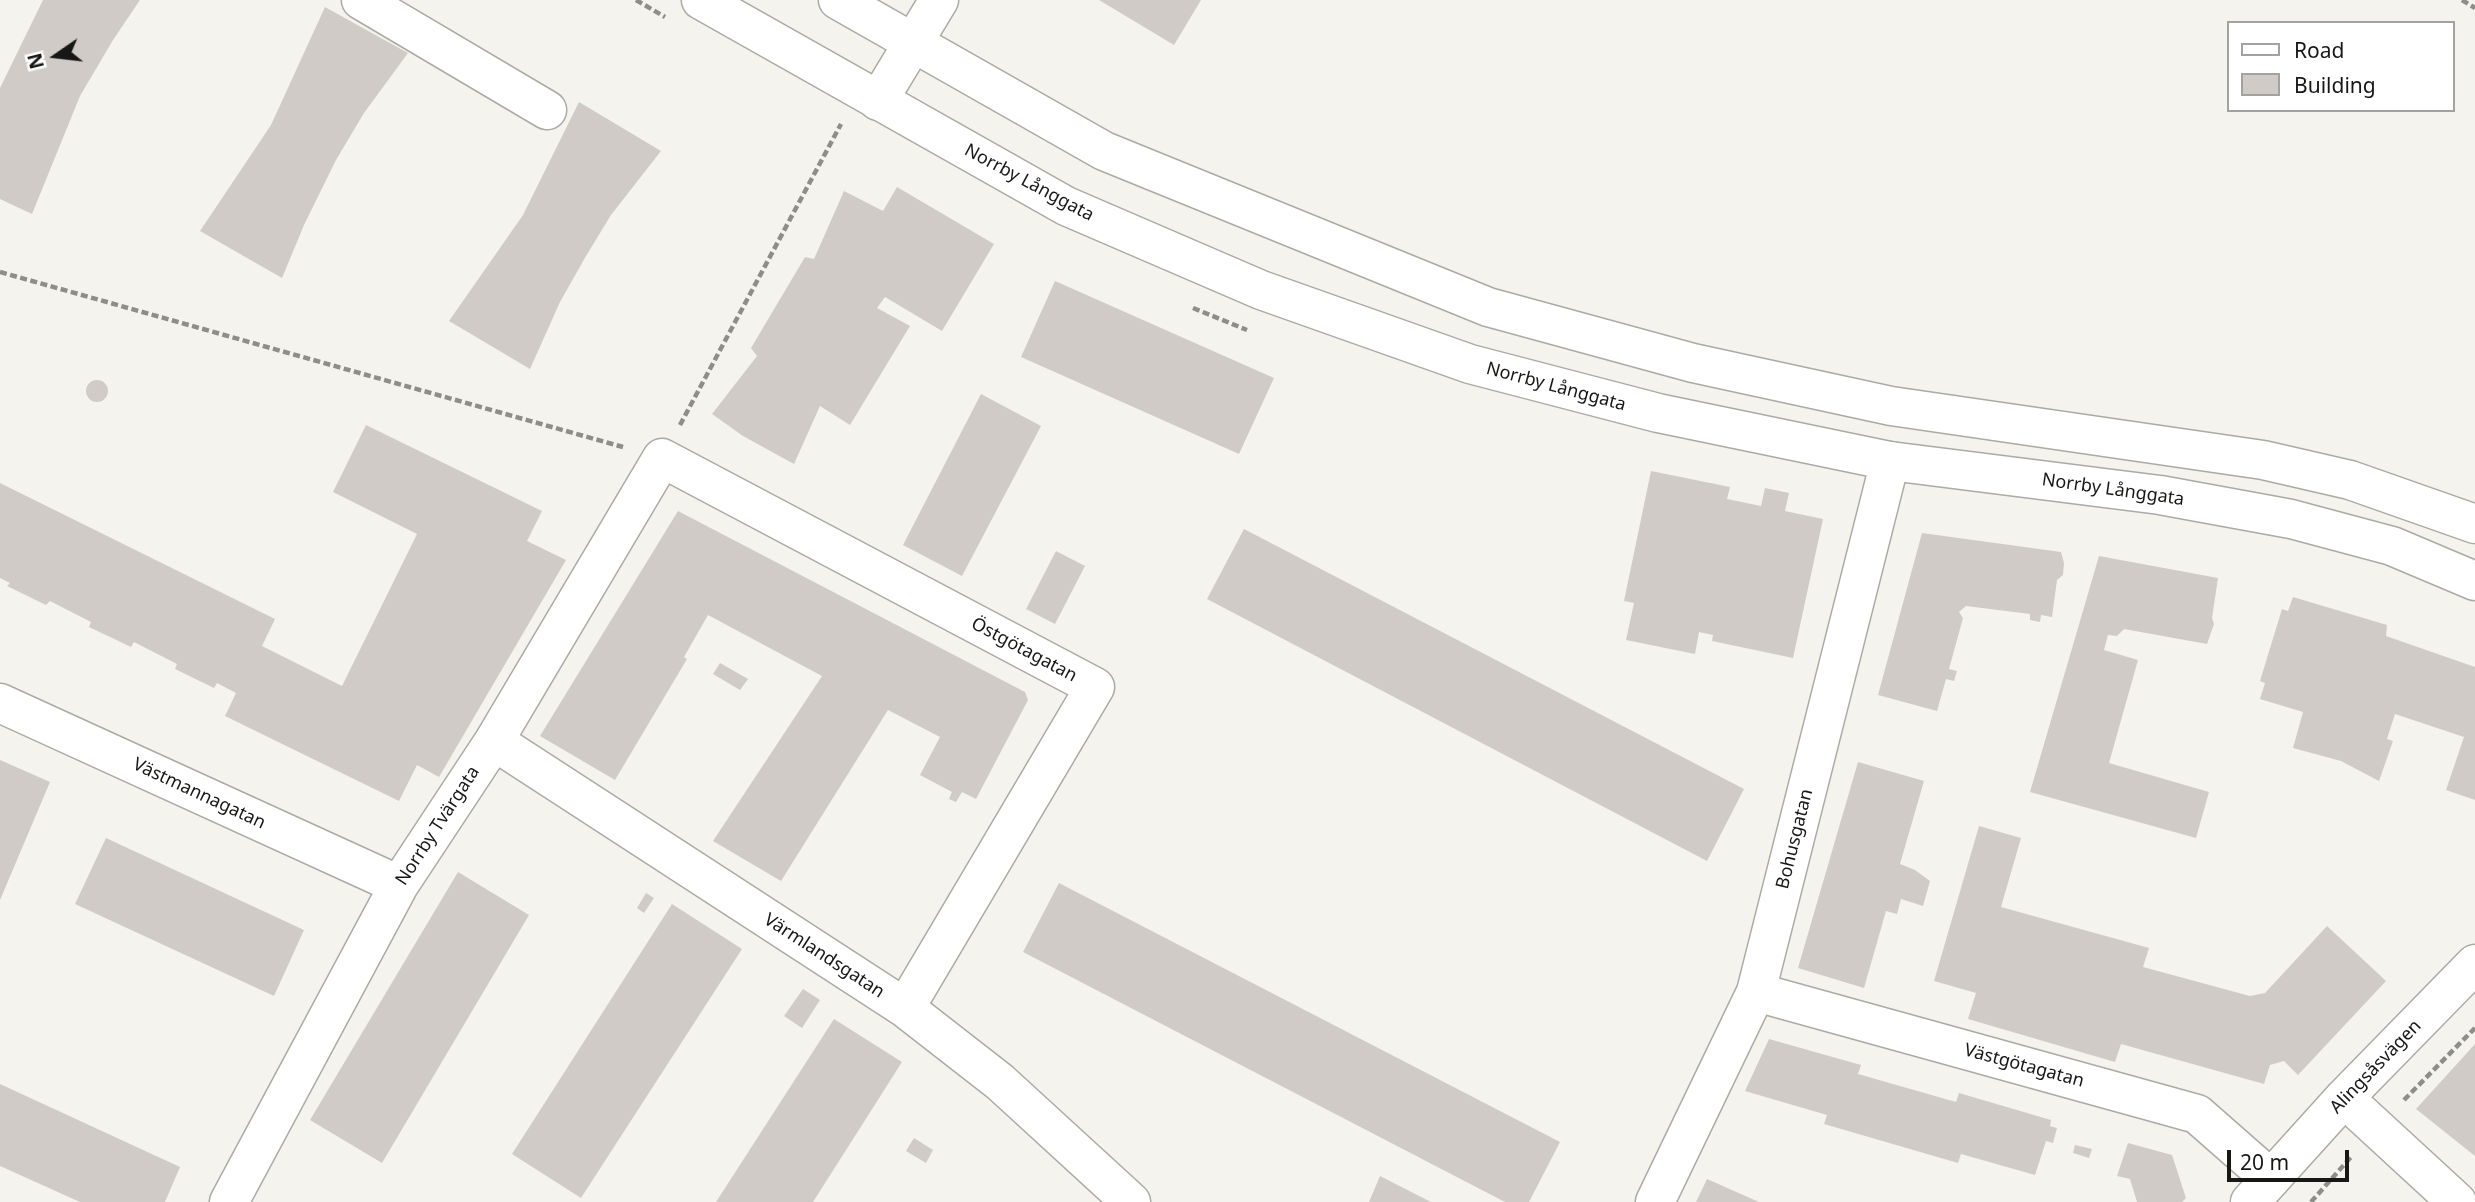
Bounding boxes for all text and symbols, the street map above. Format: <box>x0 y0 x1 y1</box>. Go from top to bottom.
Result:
north arrow <box>21 21 91 91</box>
legend <box>2226 21 2454 112</box>
text: Road <box>2294 36 2344 64</box>
text: N <box>21 50 50 72</box>
text: Building <box>2294 71 2376 99</box>
street label: Norrby Långgata <box>961 140 1097 226</box>
street label: Norrby Långgata <box>1484 358 1628 416</box>
street label: Norrby Långgata <box>2040 469 2186 511</box>
street label: Östgötagatan <box>967 613 1081 687</box>
street label: Västmannagatan <box>129 754 269 834</box>
street label: Norrby Tvärgata <box>391 762 485 890</box>
street label: Bohusgatan <box>1772 787 1818 891</box>
street label: Värmlandsgatan <box>760 909 888 1003</box>
street label: Alingsåsvägen <box>2326 1016 2426 1118</box>
street label: Västgötagatan <box>1962 1040 2086 1092</box>
scale bar <box>2230 1136 2352 1180</box>
text: 20 m <box>2240 1148 2289 1176</box>

